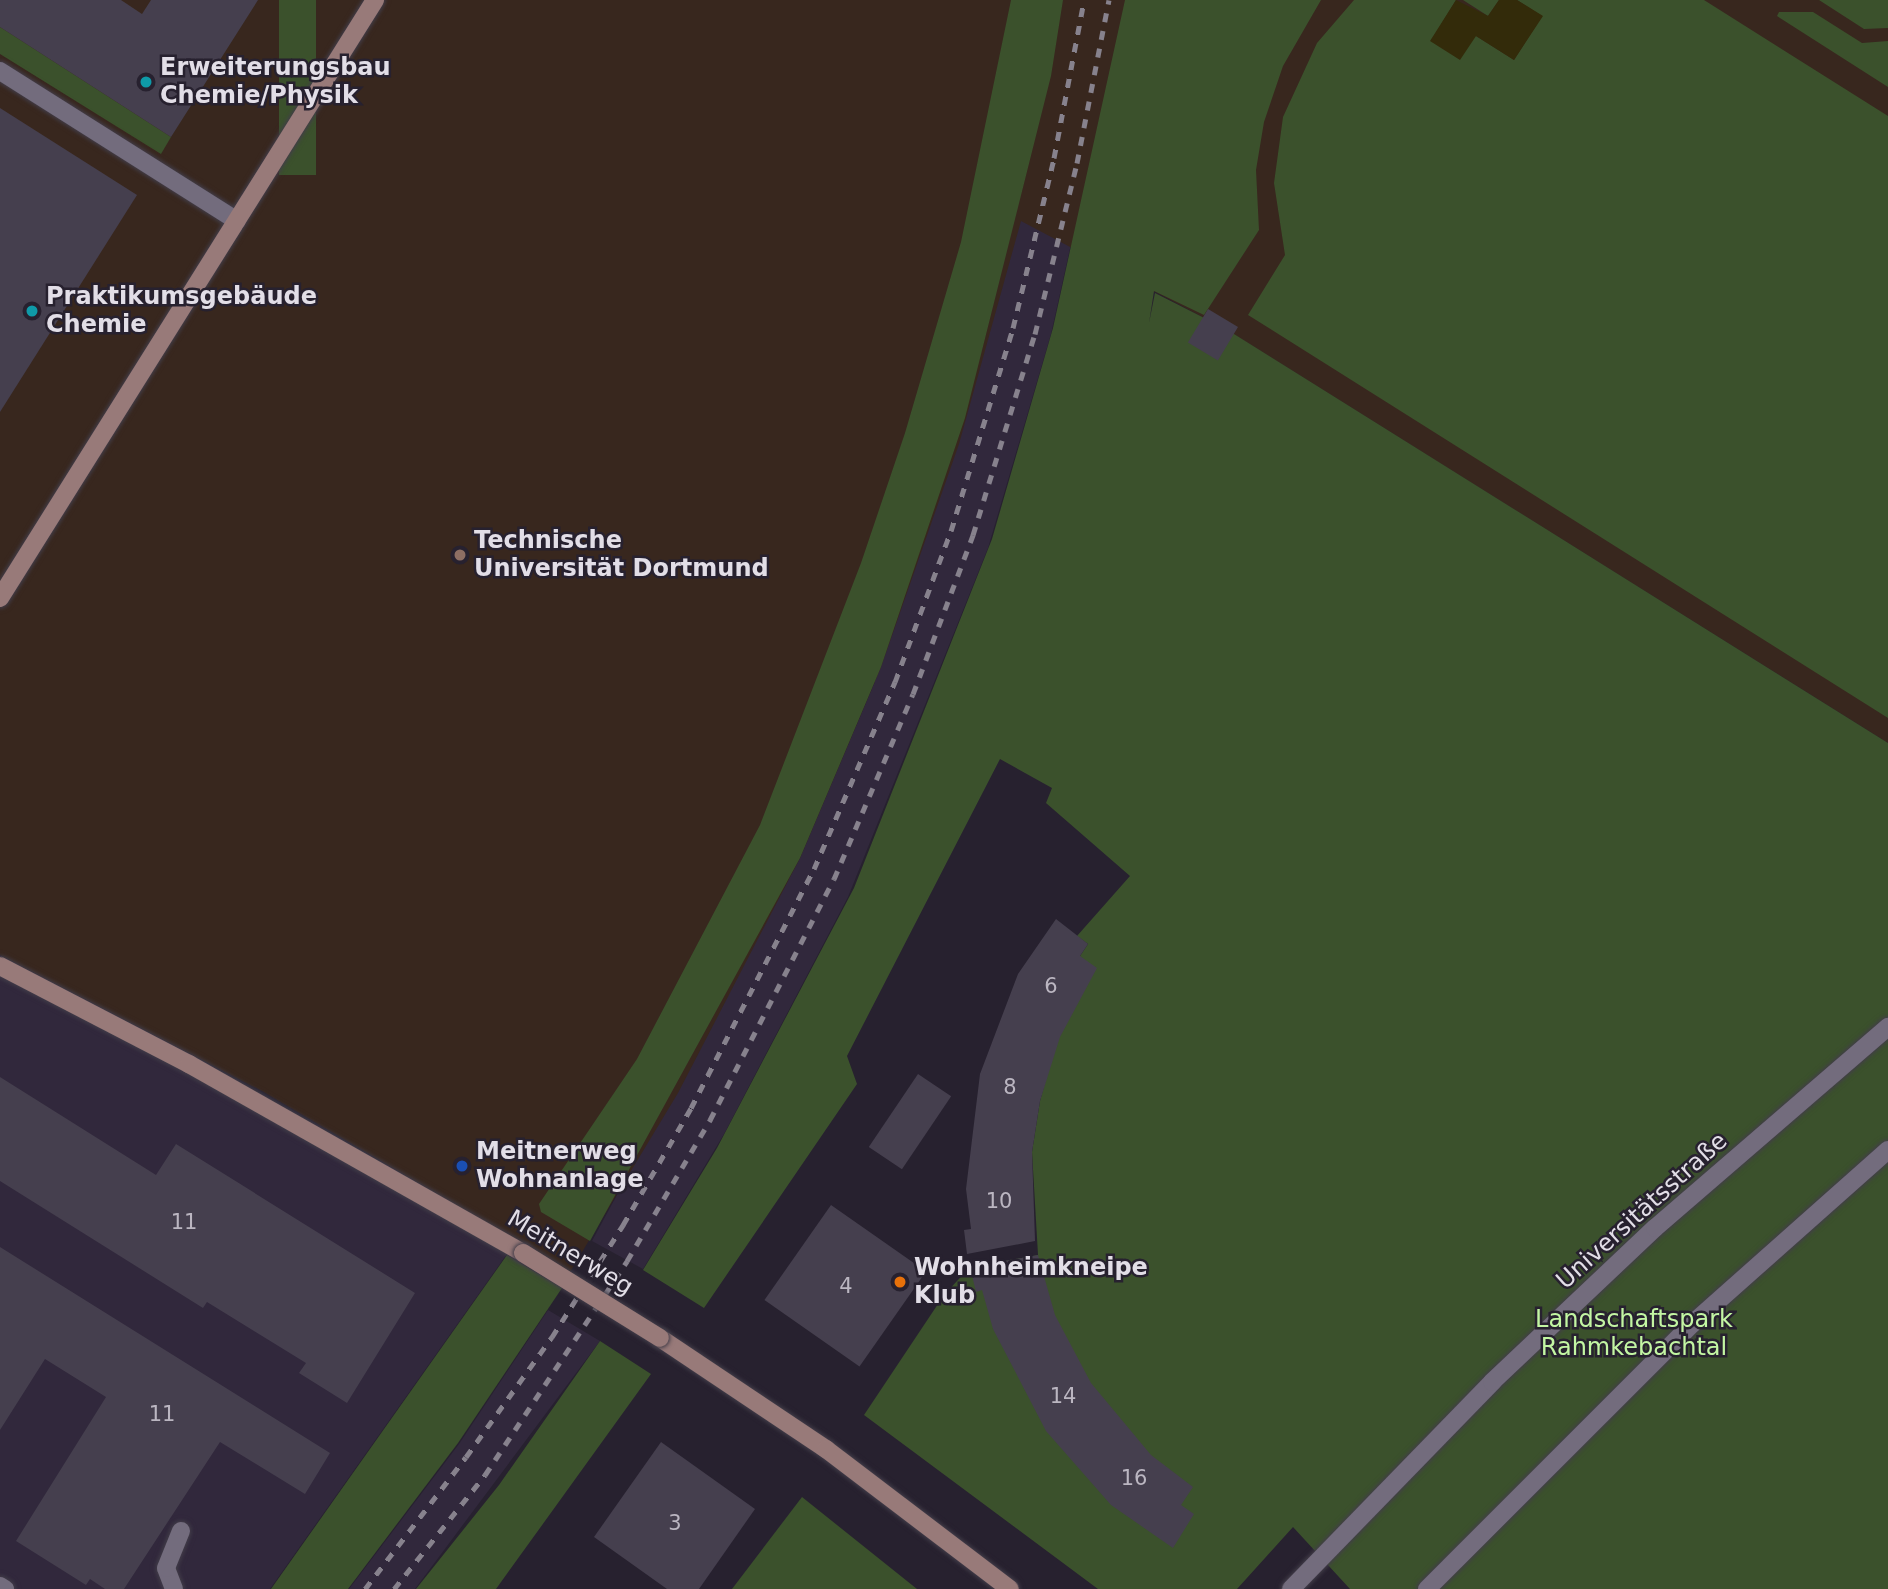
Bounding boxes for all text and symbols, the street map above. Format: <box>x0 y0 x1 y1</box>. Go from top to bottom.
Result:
place label: Erweiterungsbau Chemie/Physik <box>160 54 391 110</box>
marker: Erweiterungsbau Chemie/Physik <box>138 74 154 90</box>
place label: Praktikumsgebäude Chemie <box>46 283 317 339</box>
marker: Praktikumsgebäude Chemie <box>24 303 40 319</box>
place label: Technische Universität Dortmund <box>474 527 769 583</box>
marker: Technische Universität Dortmund <box>452 547 468 563</box>
house number: 6 <box>1044 973 1058 999</box>
house number: 8 <box>1003 1074 1017 1100</box>
street label: Universitätsstraße <box>1551 1127 1733 1295</box>
place label: Meitnerweg Wohnanlage <box>476 1138 643 1194</box>
marker: Meitnerweg Wohnanlage <box>454 1158 470 1174</box>
house number: 10 <box>986 1188 1012 1214</box>
street label: Meitnerweg <box>502 1204 638 1302</box>
house number: 11 <box>171 1209 197 1235</box>
place label: Wohnheimkneipe Klub <box>914 1254 1148 1310</box>
house number: 4 <box>839 1273 853 1299</box>
marker: Wohnheimkneipe Klub <box>892 1274 908 1290</box>
park label: Landschaftspark Rahmkebachtal <box>1535 1306 1733 1362</box>
house number: 14 <box>1050 1383 1076 1409</box>
house number: 11 <box>149 1401 175 1427</box>
house number: 16 <box>1121 1465 1147 1491</box>
house number: 3 <box>668 1510 682 1536</box>

